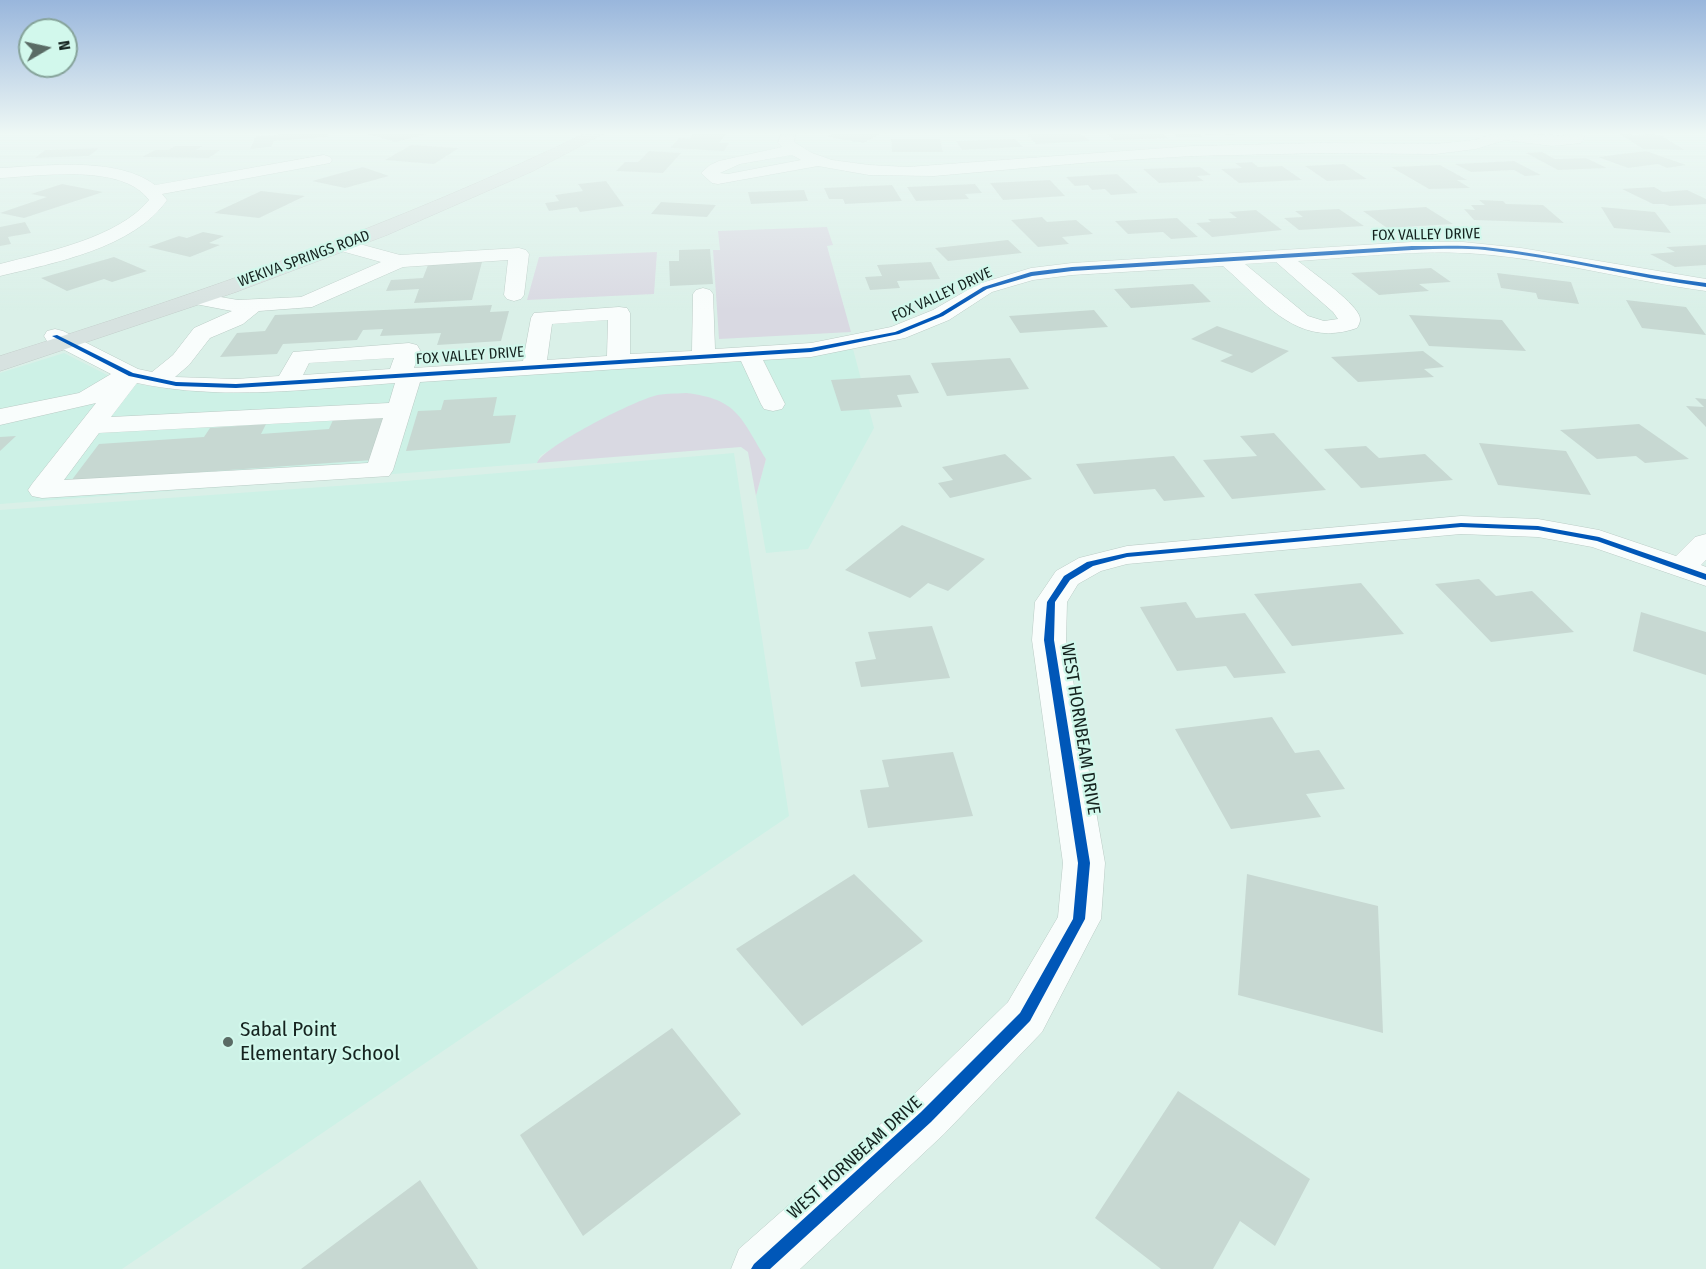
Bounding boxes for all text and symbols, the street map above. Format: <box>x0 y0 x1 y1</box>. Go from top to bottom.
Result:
north arrow <box>18 18 78 78</box>
text: N <box>54 39 74 52</box>
street label: FOX VALLEY DRIVE <box>1372 225 1480 245</box>
street label: WEKIVA SPRINGS ROAD <box>236 227 372 291</box>
street label: FOX VALLEY DRIVE <box>889 264 995 326</box>
street label: FOX VALLEY DRIVE <box>415 343 525 369</box>
street label: WEST HORNBEAM DRIVE <box>1056 642 1104 816</box>
place label: Sabal Point Elementary School <box>240 1017 400 1067</box>
marker: Sabal Point Elementary School <box>221 1035 235 1049</box>
street label: WEST HORNBEAM DRIVE <box>783 1092 927 1224</box>

